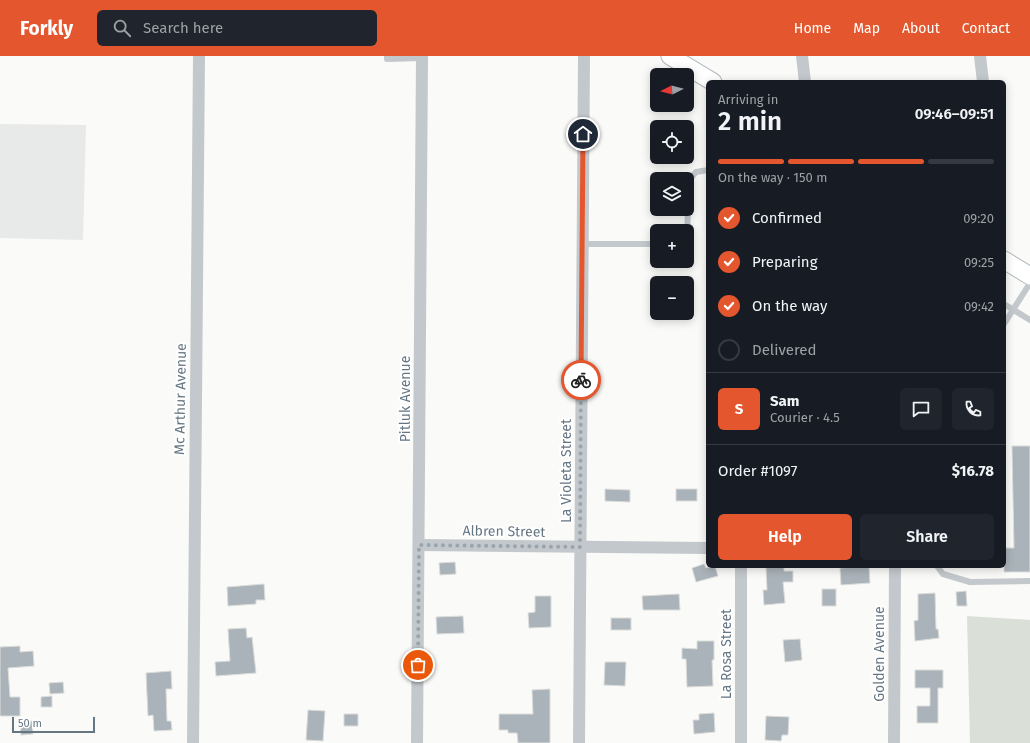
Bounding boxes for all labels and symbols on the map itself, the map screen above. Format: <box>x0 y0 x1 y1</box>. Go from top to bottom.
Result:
north arrow <box>650 68 694 112</box>
pin <box>566 117 600 151</box>
street label: Mc Arthur Avenue <box>171 343 190 455</box>
street label: Pitluk Avenue <box>397 356 414 442</box>
courier <box>561 360 601 400</box>
street label: La Violeta Street <box>558 418 575 523</box>
street label: Albren Street <box>462 522 547 541</box>
street label: Golden Avenue <box>871 606 888 702</box>
street label: La Rosa Street <box>718 608 735 699</box>
pin <box>401 648 435 682</box>
scale bar <box>12 715 95 734</box>

